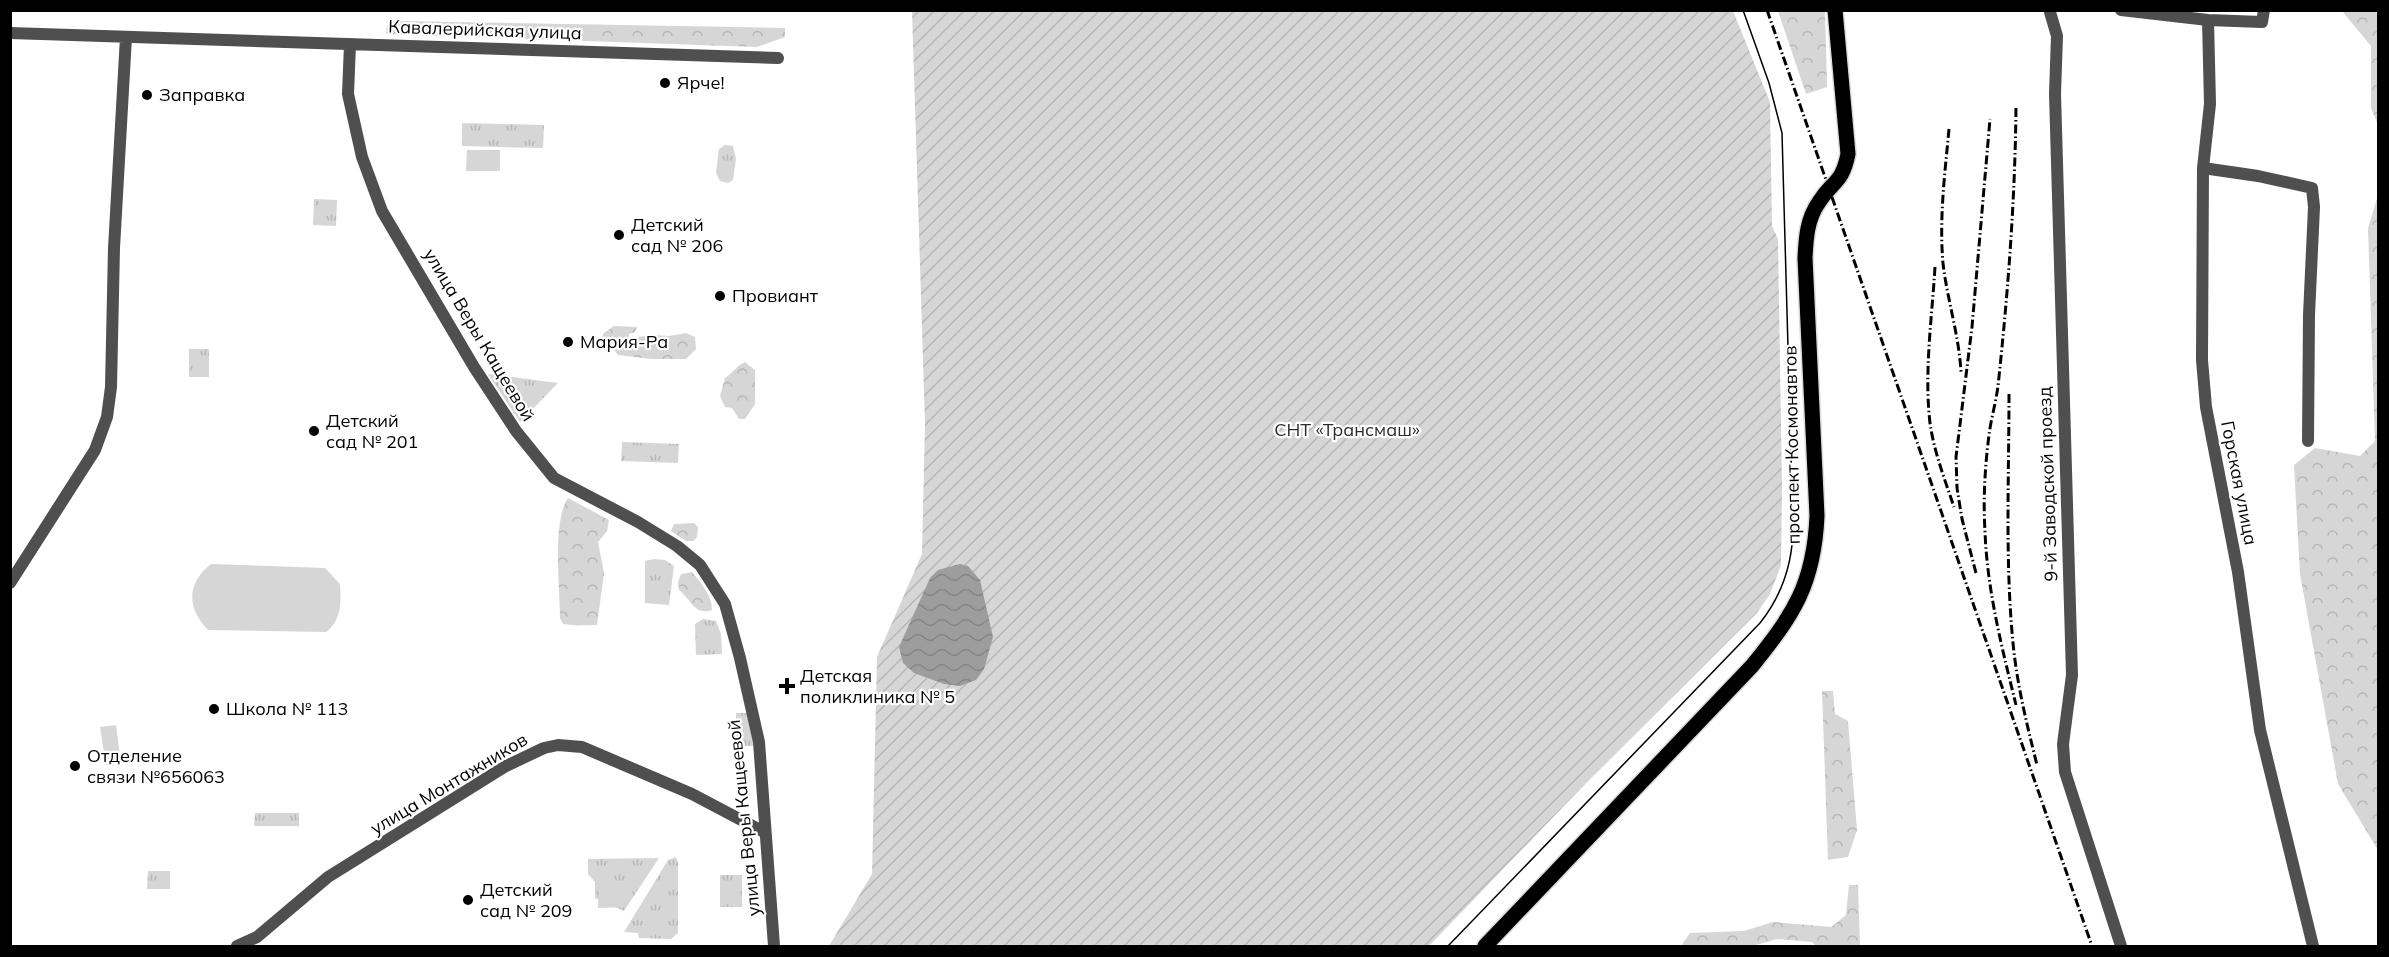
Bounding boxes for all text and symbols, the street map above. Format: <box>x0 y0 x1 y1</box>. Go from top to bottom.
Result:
street label: Кавалерийская улица <box>388 15 582 44</box>
place label: Ярче! <box>677 71 725 94</box>
marker: Ярче! <box>658 76 672 90</box>
place label: Заправка <box>159 83 245 106</box>
marker: Заправка <box>140 88 154 102</box>
place label: Детский сад № 206 <box>631 213 723 257</box>
marker: Детский сад № 206 <box>612 228 626 242</box>
street label: улица Веры Кащеевой <box>419 244 540 425</box>
place label: Провиант <box>732 284 819 307</box>
marker: Провиант <box>713 289 727 303</box>
place label: Мария-Ра <box>580 330 668 353</box>
marker: Мария-Ра <box>561 335 575 349</box>
street label: проспект Космонавтов <box>1778 345 1805 545</box>
street label: 9-й Заводской проезд <box>2033 386 2062 582</box>
place label: Детский сад № 201 <box>326 409 418 453</box>
park label: СНТ «Трансмаш» <box>1274 418 1420 441</box>
street label: Горская улица <box>2216 419 2263 547</box>
marker: Детский сад № 201 <box>307 424 321 438</box>
place label: Детская поликлиника № 5 <box>800 664 955 708</box>
marker: Детская поликлиника № 5 <box>778 677 796 695</box>
place label: Школа № 113 <box>226 697 348 720</box>
marker: Школа № 113 <box>207 702 221 716</box>
street label: улица Веры Кащеевой <box>722 719 765 918</box>
street label: улица Монтажников <box>366 728 531 840</box>
place label: Отделение связи №656063 <box>87 744 225 788</box>
marker: Отделение связи №656063 <box>68 759 82 773</box>
place label: Детский сад № 209 <box>480 878 572 922</box>
marker: Детский сад № 209 <box>461 893 475 907</box>

